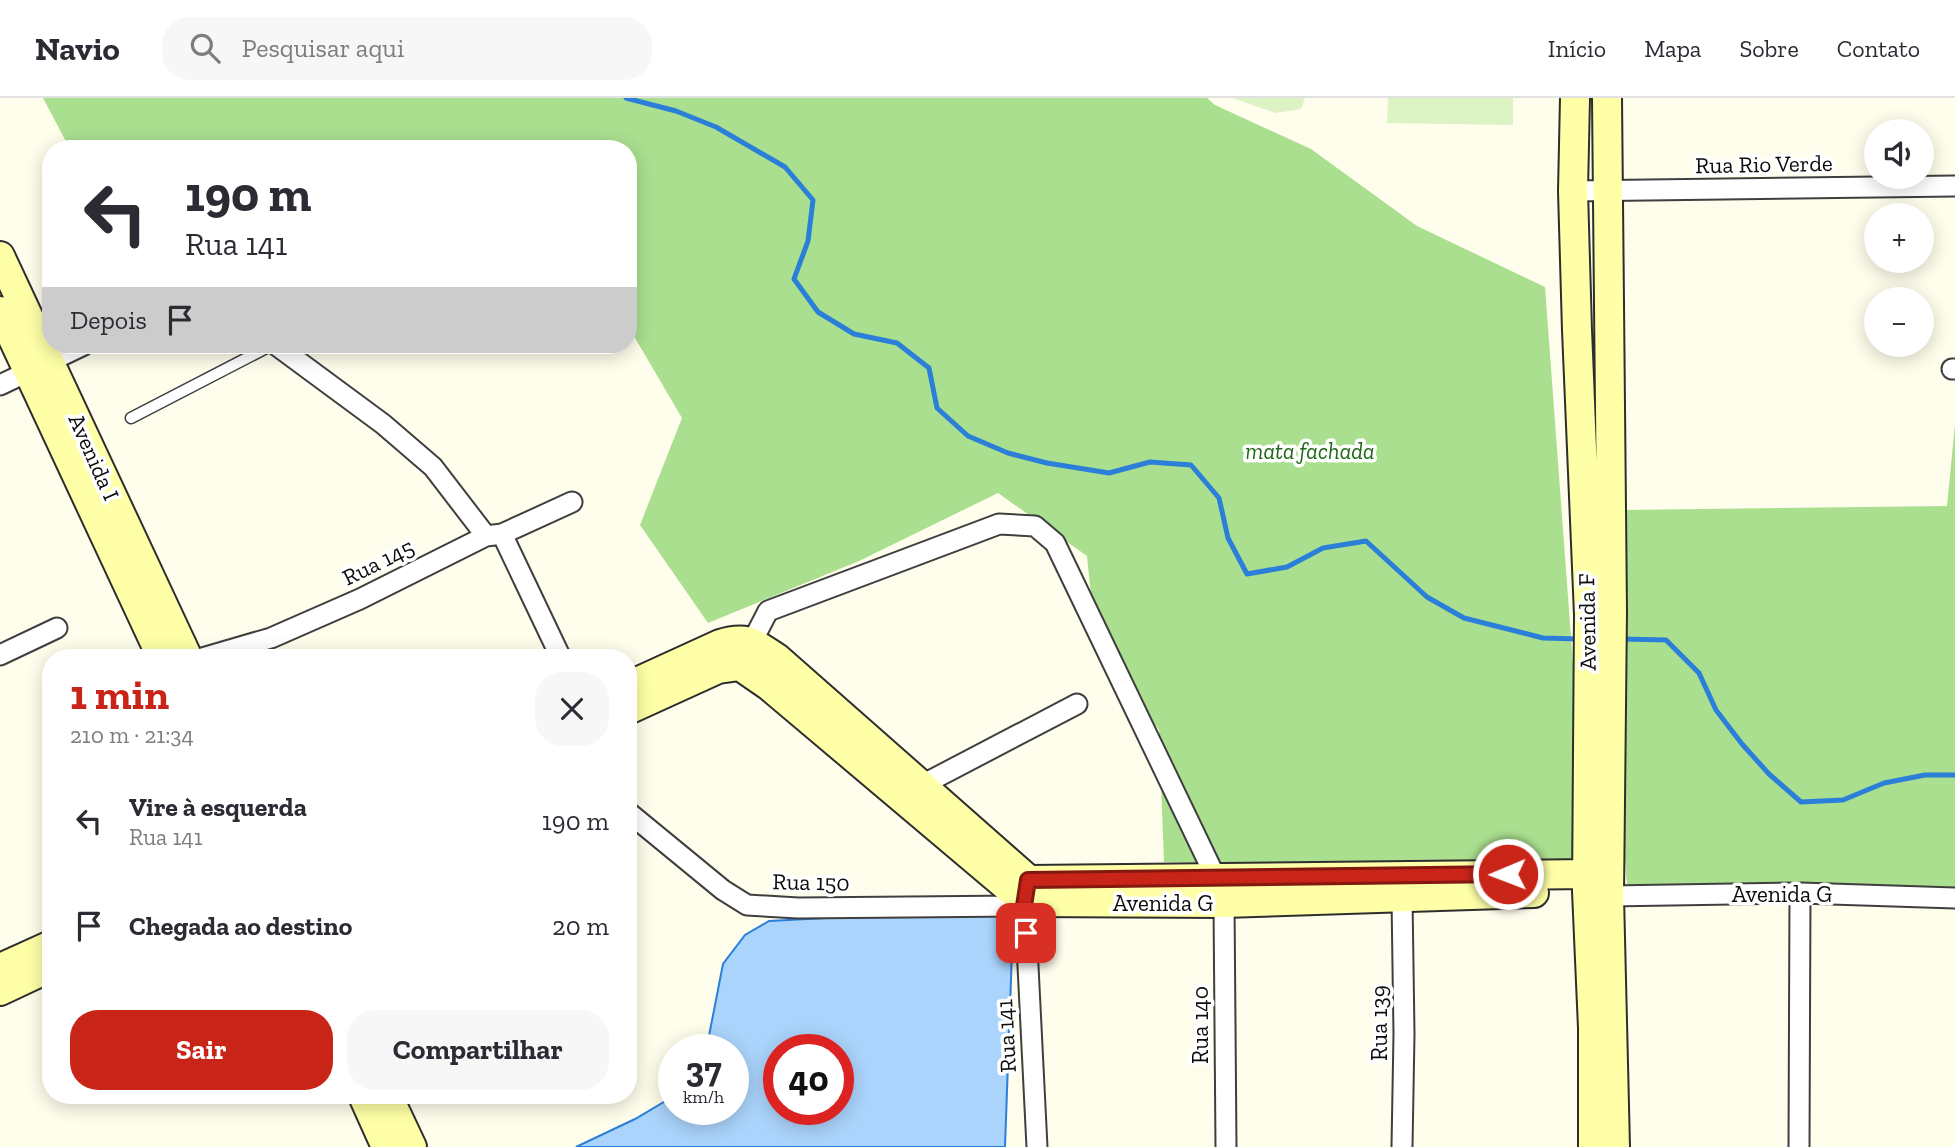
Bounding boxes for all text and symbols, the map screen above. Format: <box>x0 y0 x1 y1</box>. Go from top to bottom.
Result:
search box <box>162 17 652 80</box>
text: Navio <box>35 29 120 68</box>
icon: search <box>186 29 224 67</box>
text: Pesquisar aqui <box>242 32 404 64</box>
text: Início <box>1548 34 1606 63</box>
text: Mapa <box>1644 34 1701 63</box>
text: Sobre <box>1739 34 1799 63</box>
text: Contato <box>1837 34 1920 63</box>
map controls <box>1864 119 1934 357</box>
button: sound <box>1864 119 1934 189</box>
street label: Rua Rio Verde <box>1695 149 1833 179</box>
text: 190 m <box>185 165 311 224</box>
icon: left <box>70 168 161 259</box>
button: + <box>1864 203 1934 273</box>
text: Rua 141 <box>185 225 287 263</box>
button: − <box>1864 287 1934 357</box>
icon: arrive <box>161 301 199 339</box>
text: Depois <box>70 304 147 336</box>
street label: Avenida I <box>63 409 125 505</box>
park label: mata fachada <box>1245 437 1375 465</box>
street label: Rua 145 <box>338 533 418 591</box>
street label: Avenida F <box>1572 573 1602 671</box>
text: 1 min <box>70 669 169 720</box>
button: close <box>535 672 609 746</box>
text: 210 m · 21:34 <box>70 721 194 749</box>
text: Vire à esquerda <box>129 791 307 823</box>
icon: left <box>70 802 108 840</box>
text: 190 m <box>542 805 609 837</box>
text: Rua 141 <box>129 823 203 851</box>
position arrow <box>1471 837 1545 911</box>
street label: Rua 150 <box>772 867 850 897</box>
street label: Avenida G <box>1732 880 1832 908</box>
street label: Avenida G <box>1113 889 1213 917</box>
pin <box>996 903 1056 963</box>
icon: arrive <box>70 907 108 945</box>
text: Chegada ao destino <box>129 910 352 942</box>
text: 20 m <box>552 910 609 942</box>
icon: arrive <box>1007 914 1045 952</box>
street label: Rua 139 <box>1365 985 1393 1061</box>
street label: Rua 140 <box>1186 986 1214 1064</box>
street label: Rua 141 <box>990 998 1022 1073</box>
button: Sair <box>70 1010 333 1090</box>
button: Compartilhar <box>347 1010 609 1090</box>
speed limit sign: 40 <box>763 1034 854 1125</box>
text: 37 <box>686 1049 721 1091</box>
text: km/h <box>683 1086 724 1108</box>

